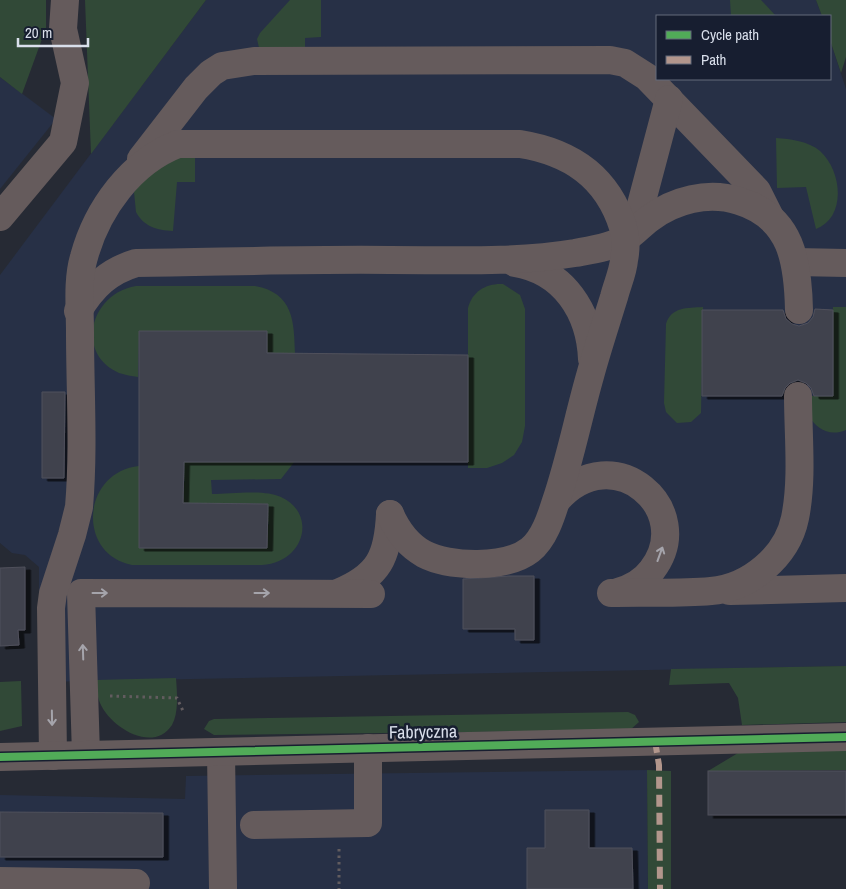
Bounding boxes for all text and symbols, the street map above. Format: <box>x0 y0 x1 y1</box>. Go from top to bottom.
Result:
scale bar <box>18 15 88 47</box>
legend <box>656 15 831 80</box>
text: 20 m <box>25 22 52 43</box>
text: Cycle path <box>701 24 759 45</box>
text: Path <box>701 49 726 70</box>
one-way arrow <box>656 547 665 563</box>
one-way arrow <box>91 588 107 598</box>
one-way arrow <box>254 588 270 598</box>
one-way arrow <box>78 644 88 660</box>
one-way arrow <box>48 710 57 726</box>
street label: Fabryczna <box>389 718 457 745</box>

